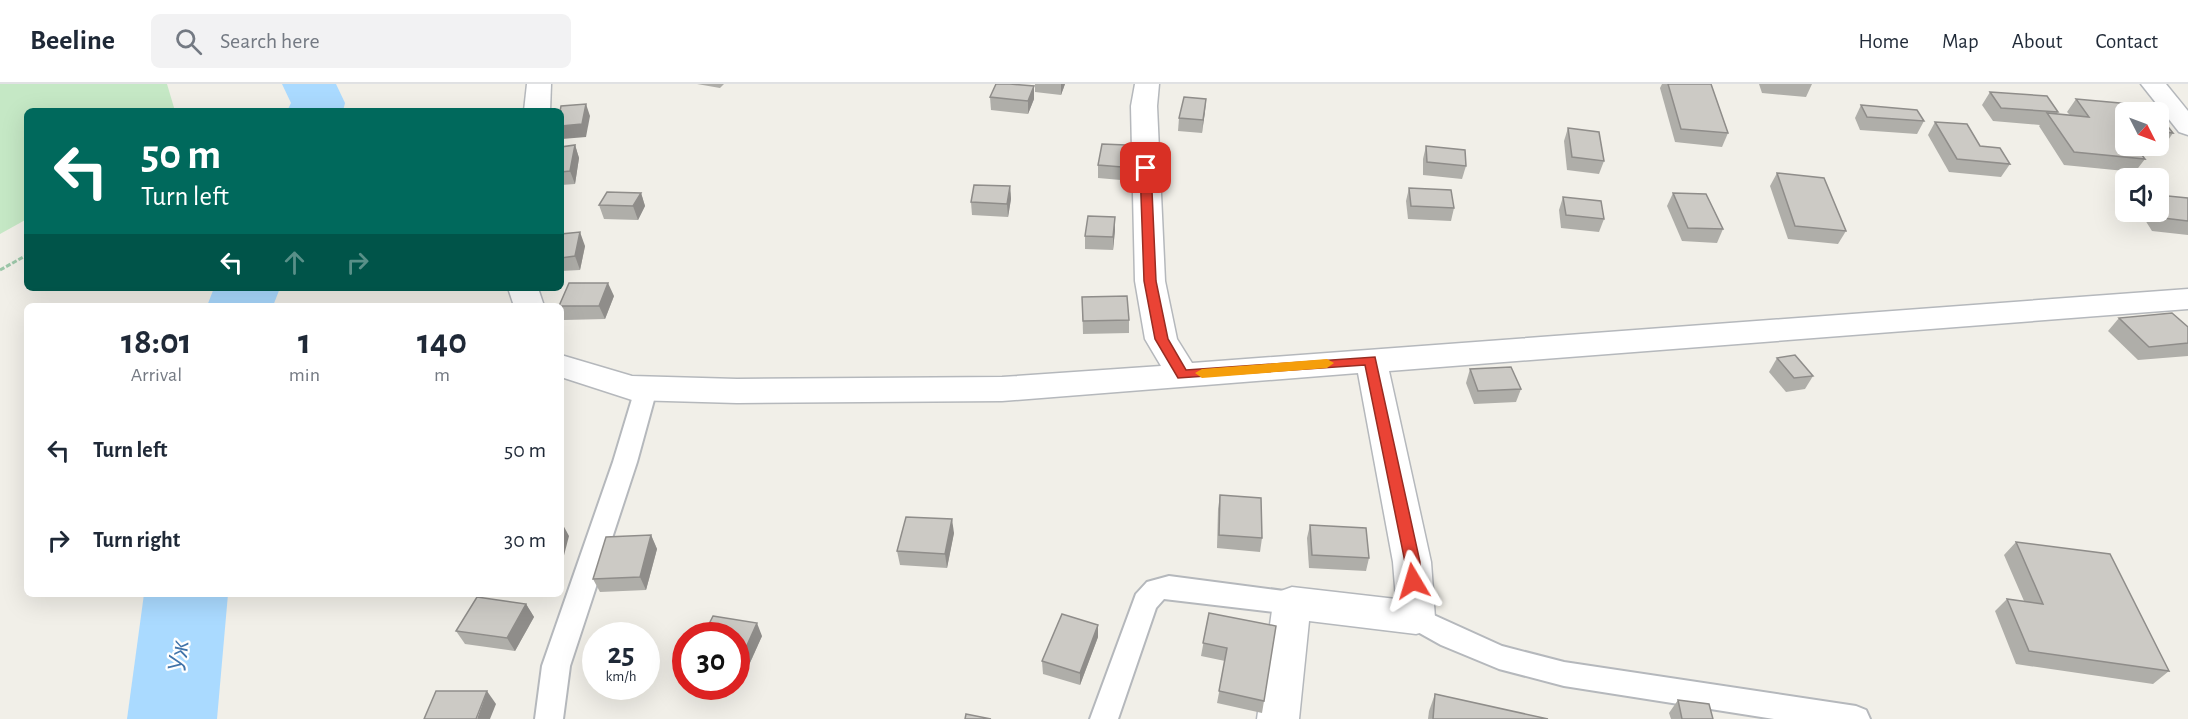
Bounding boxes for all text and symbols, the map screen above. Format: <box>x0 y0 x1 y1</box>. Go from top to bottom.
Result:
search box <box>151 14 571 68</box>
icon: search <box>172 25 205 58</box>
text: Beeline <box>30 27 115 55</box>
text: Search here <box>220 30 320 52</box>
text: Home <box>1858 31 1909 52</box>
text: Map <box>1942 31 1979 52</box>
text: About <box>2012 31 2062 52</box>
text: Contact <box>2095 31 2158 52</box>
north arrow <box>2115 102 2169 156</box>
map controls <box>2115 102 2169 222</box>
icon: left <box>42 132 120 210</box>
text: 50 m <box>141 134 221 176</box>
pin <box>1120 142 1171 193</box>
icon: arrive <box>1129 151 1162 184</box>
button: sound <box>2115 168 2169 222</box>
text: Turn left <box>141 183 229 210</box>
icon: left <box>215 246 248 279</box>
icon: ahead <box>278 246 311 279</box>
icon: right <box>341 246 374 279</box>
text: 18:01 <box>121 324 192 360</box>
text: 1 <box>298 324 311 360</box>
text: 140 <box>417 324 467 360</box>
text: Arrival <box>131 365 182 385</box>
text: min <box>289 365 320 385</box>
text: m <box>434 365 450 385</box>
icon: left <box>42 434 75 467</box>
text: Turn left <box>93 439 167 461</box>
text: 50 m <box>504 439 546 461</box>
icon: right <box>42 524 75 557</box>
text: Turn right <box>93 529 180 551</box>
text: 30 m <box>504 529 546 551</box>
position arrow <box>1381 549 1445 613</box>
speed limit sign: 30 <box>672 622 750 700</box>
water label: Уж <box>163 639 195 673</box>
text: 25 <box>607 639 635 669</box>
text: km/h <box>606 669 636 684</box>

